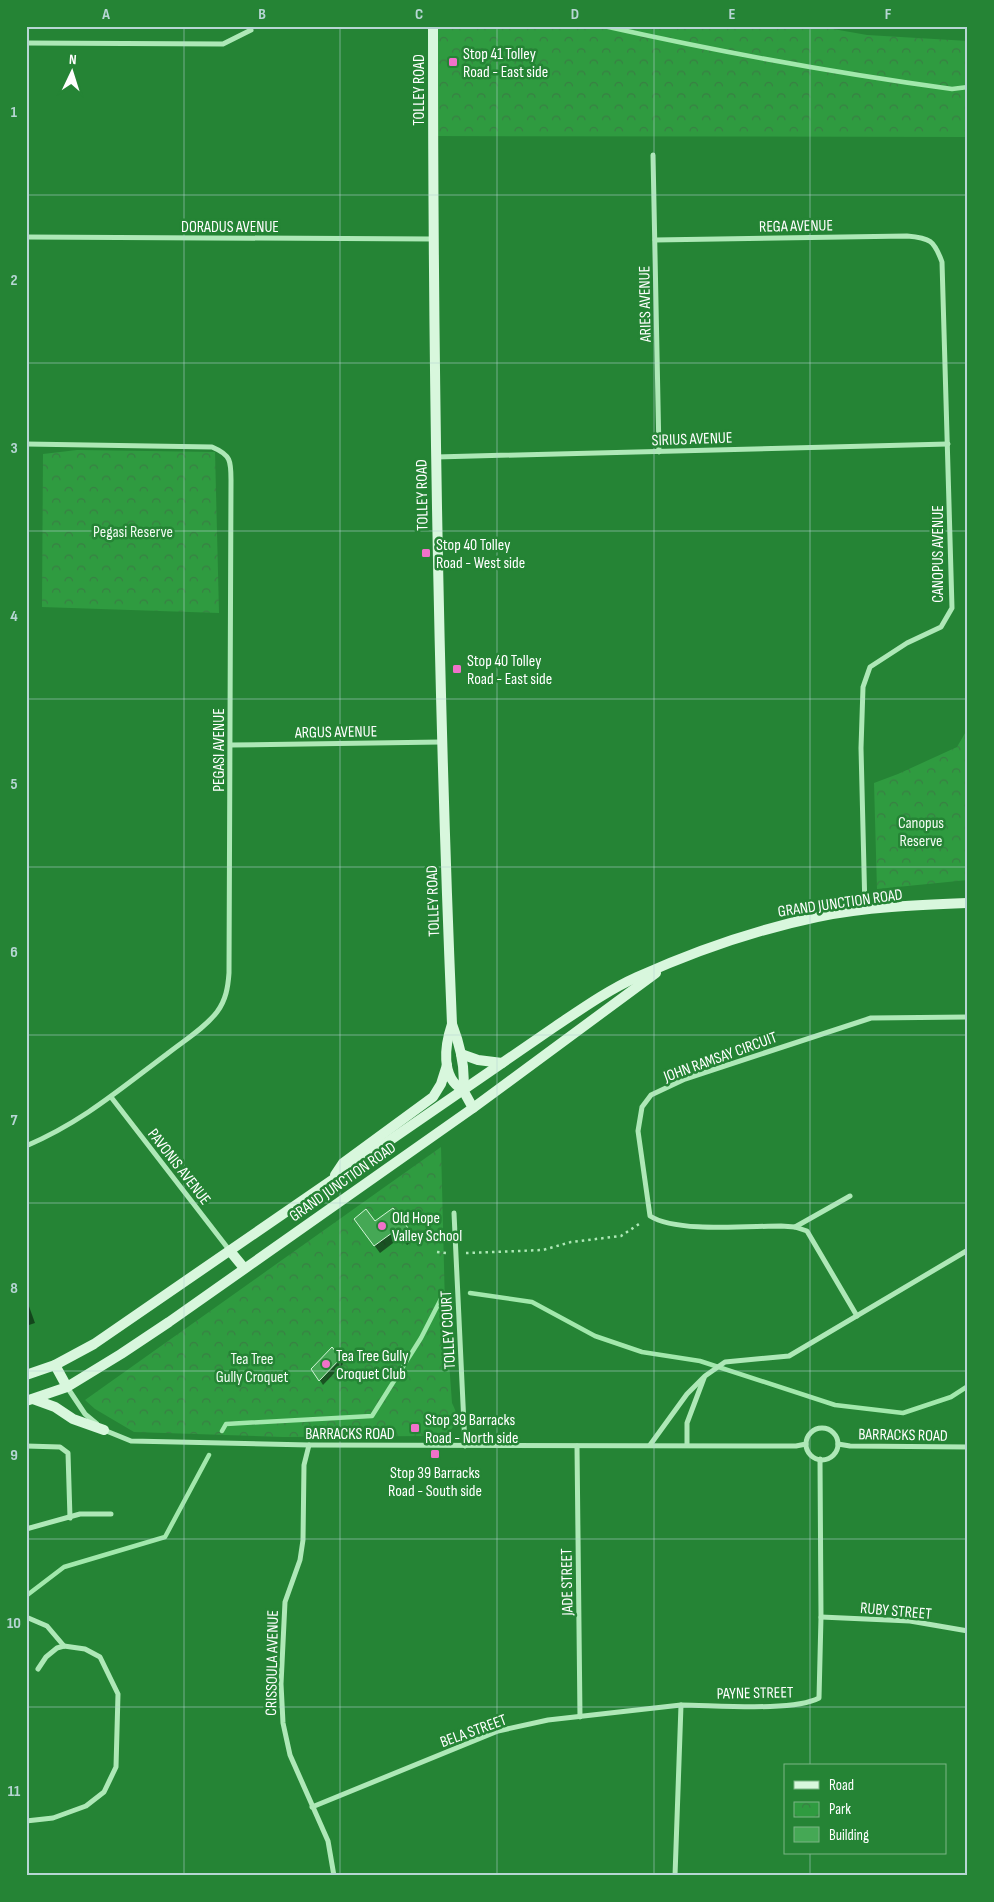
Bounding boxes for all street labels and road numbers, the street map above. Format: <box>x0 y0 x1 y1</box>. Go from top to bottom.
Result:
street label: TOLLEY ROAD <box>410 54 429 126</box>
street label: REGA AVENUE <box>759 216 833 237</box>
street label: DORADUS AVENUE <box>181 218 279 237</box>
street label: ARIES AVENUE <box>635 266 656 343</box>
street label: SIRIUS AVENUE <box>651 429 733 450</box>
street label: TOLLEY ROAD <box>412 459 433 531</box>
street label: CANOPUS AVENUE <box>929 505 948 603</box>
street label: PEGASI AVENUE <box>210 708 229 792</box>
street label: ARGUS AVENUE <box>294 722 377 743</box>
street label: TOLLEY ROAD <box>423 865 444 937</box>
street label: GRAND JUNCTION ROAD <box>777 885 904 922</box>
street label: JOHN RAMSAY CIRCUIT <box>660 1028 780 1087</box>
street label: PAVONIS AVENUE <box>143 1125 214 1209</box>
street label: GRAND JUNCTION ROAD <box>286 1138 400 1226</box>
street label: TOLLEY COURT <box>437 1290 460 1370</box>
street label: BARRACKS ROAD <box>305 1425 395 1444</box>
street label: BARRACKS ROAD <box>858 1425 948 1446</box>
street label: JADE STREET <box>557 1548 578 1617</box>
street label: RUBY STREET <box>859 1599 933 1624</box>
street label: CRISSOULA AVENUE <box>262 1610 283 1716</box>
street label: PAYNE STREET <box>716 1683 794 1704</box>
street label: BELA STREET <box>438 1710 510 1752</box>

